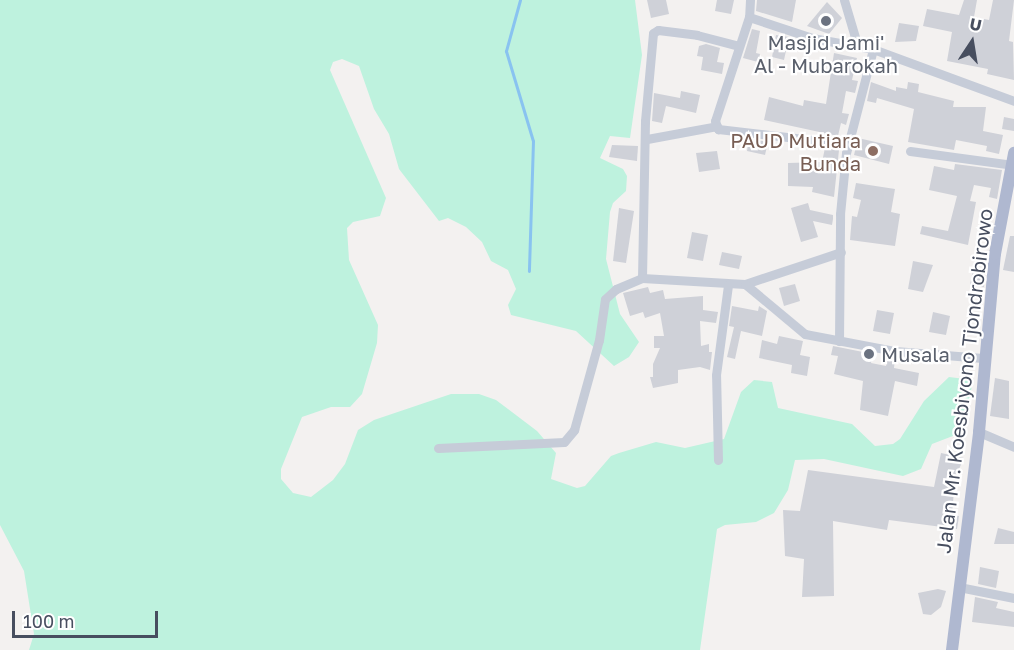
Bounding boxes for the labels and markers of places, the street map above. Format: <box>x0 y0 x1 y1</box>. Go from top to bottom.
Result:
marker: Masjid Jami' Al - Mubarokah <box>819 14 833 28</box>
place label: Masjid Jami' Al - Mubarokah <box>754 30 898 77</box>
place label: PAUD Mutiara Bunda <box>730 128 861 175</box>
marker: PAUD Mutiara Bunda <box>866 144 880 158</box>
place label: Musala <box>881 342 950 366</box>
marker: Musala <box>862 347 876 361</box>

